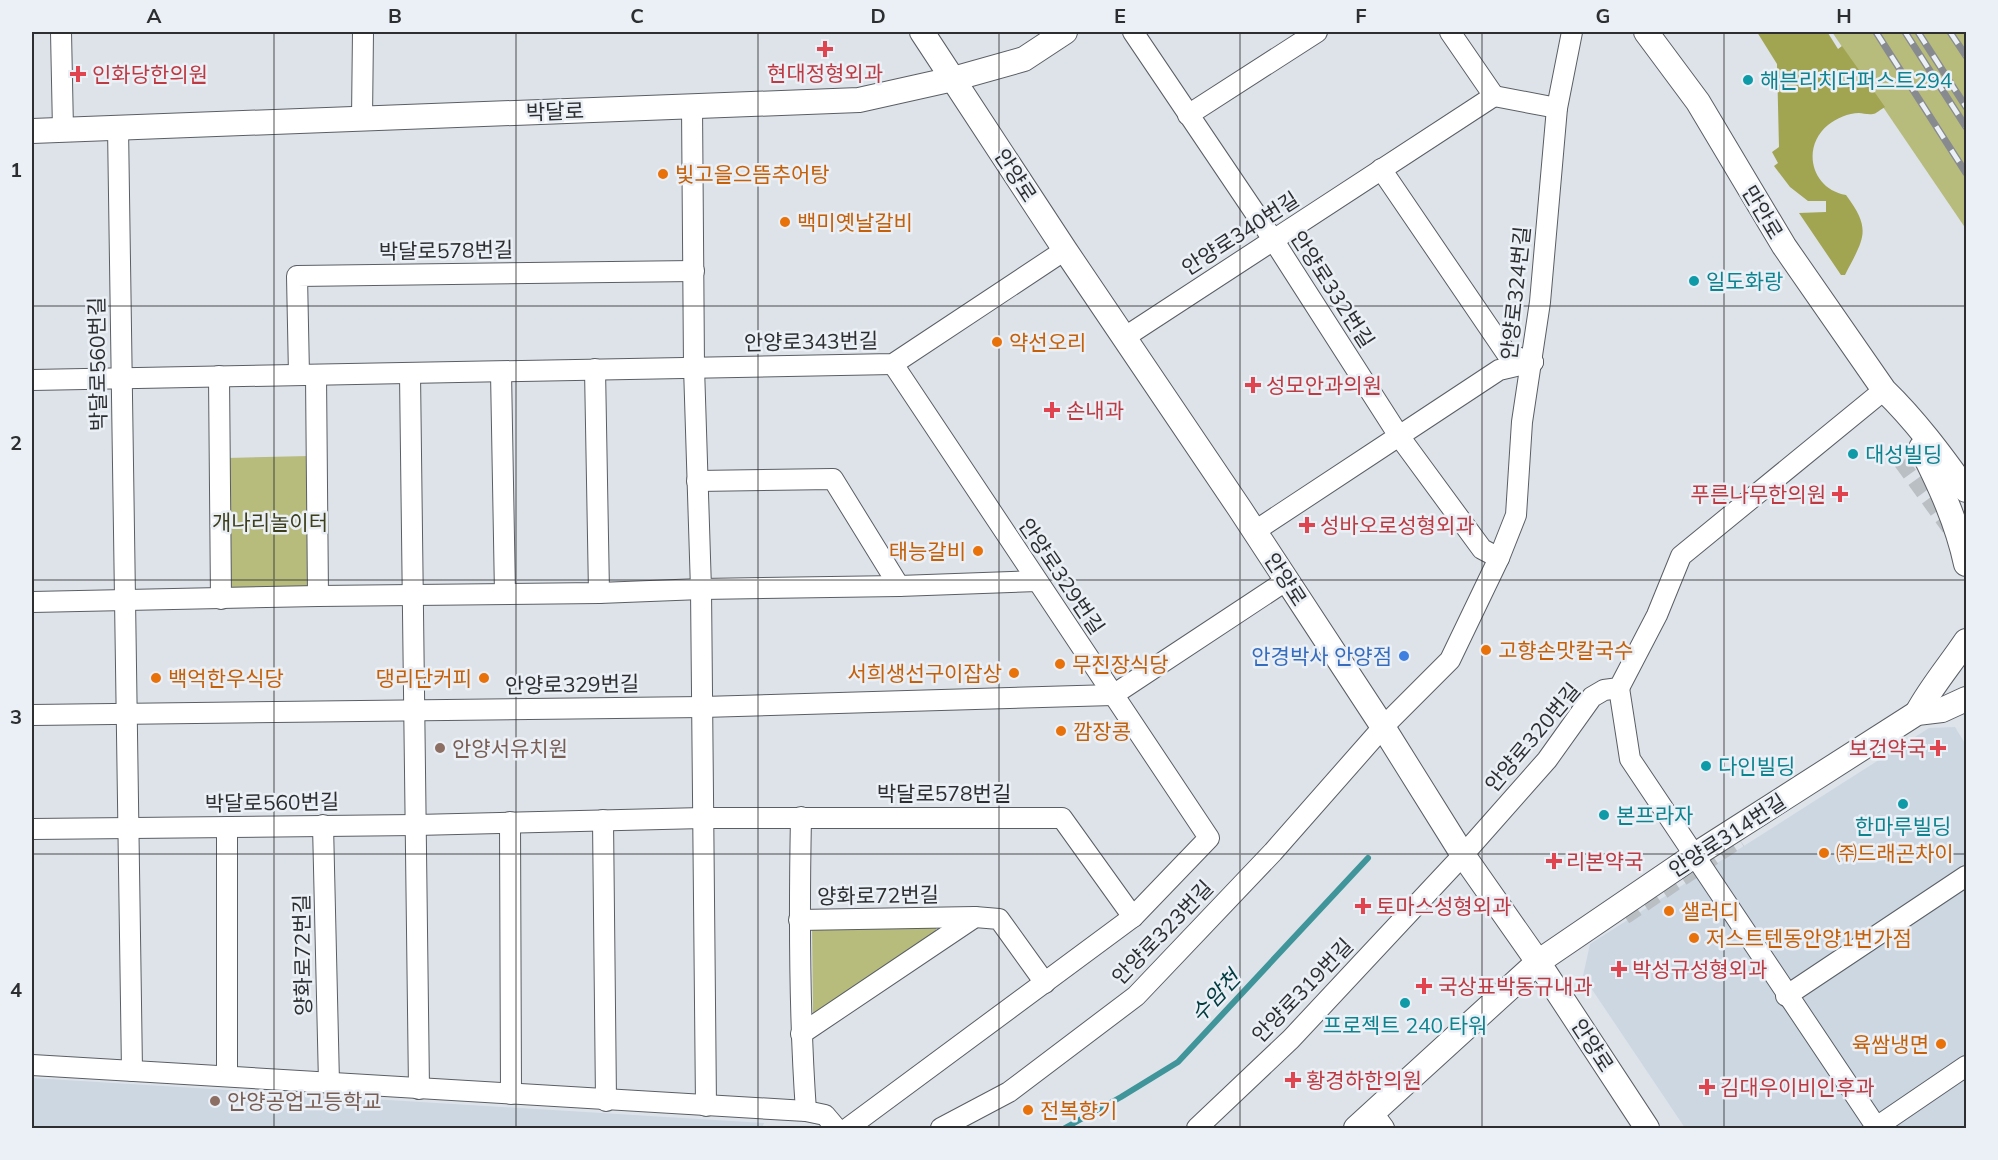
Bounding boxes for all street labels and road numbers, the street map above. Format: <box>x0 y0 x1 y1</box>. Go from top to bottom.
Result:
street label: 박달로 <box>526 97 584 125</box>
street label: 안양로 <box>989 144 1043 206</box>
street label: 만안로 <box>1737 180 1789 244</box>
street label: 안양로340번길 <box>1177 185 1303 281</box>
street label: 안양로324번길 <box>1495 225 1535 361</box>
street label: 안양로332번길 <box>1285 226 1381 352</box>
street label: 박달로578번길 <box>379 236 513 264</box>
street label: 박달로560번길 <box>83 297 111 431</box>
street label: 안양로343번길 <box>744 327 878 355</box>
street label: 안양로329번길 <box>1014 513 1110 639</box>
street label: 안양로 <box>1259 548 1313 610</box>
street label: 안양로329번길 <box>505 670 639 698</box>
street label: 안양로320번길 <box>1479 677 1585 797</box>
street label: 박달로578번길 <box>877 780 1011 806</box>
street label: 안양로314번길 <box>1664 787 1790 883</box>
street label: 박달로560번길 <box>205 788 339 816</box>
street label: 안양로323번길 <box>1106 875 1218 989</box>
street label: 양화로72번길 <box>817 881 939 909</box>
street label: 양화로72번길 <box>288 894 316 1016</box>
street label: 안양로319번길 <box>1246 933 1358 1047</box>
street label: 안양로 <box>1566 1014 1620 1076</box>

